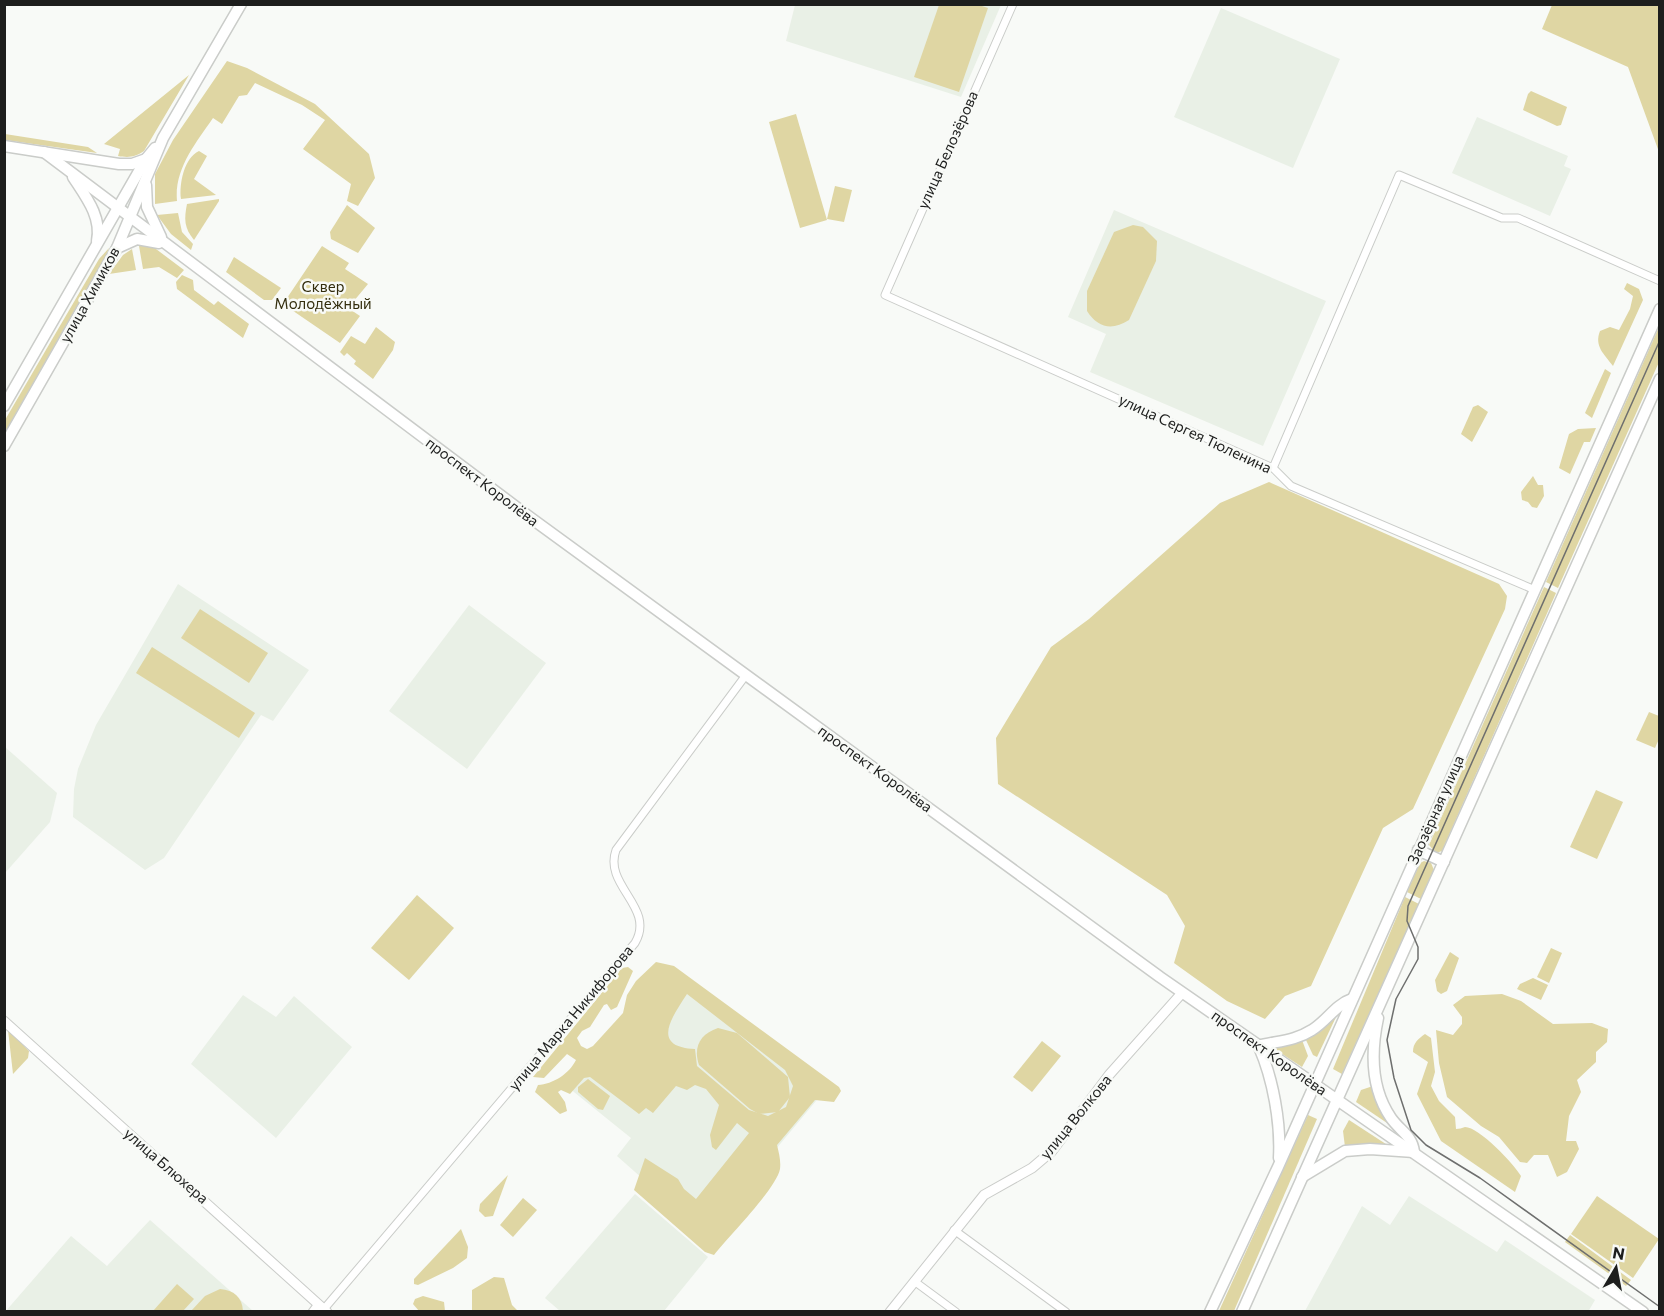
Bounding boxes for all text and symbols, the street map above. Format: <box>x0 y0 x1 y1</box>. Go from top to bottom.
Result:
street label: улица Белозёрова <box>913 88 981 211</box>
street label: улица Химиков <box>55 244 123 345</box>
park label: Сквер Молодёжный <box>274 277 372 312</box>
street label: улица Сергея Тюленина <box>1116 390 1275 476</box>
street label: проспект Королёва <box>423 433 543 529</box>
street label: проспект Королёва <box>815 721 936 816</box>
street label: Заозёрная улица <box>1403 752 1467 867</box>
street label: улица Марка Никифорова <box>504 941 636 1094</box>
street label: проспект Королёва <box>1208 1006 1331 1099</box>
street label: улица Волкова <box>1036 1070 1115 1162</box>
street label: улица Блюхера <box>121 1124 213 1207</box>
north arrow <box>1586 1238 1646 1298</box>
text: N <box>1611 1242 1626 1263</box>

